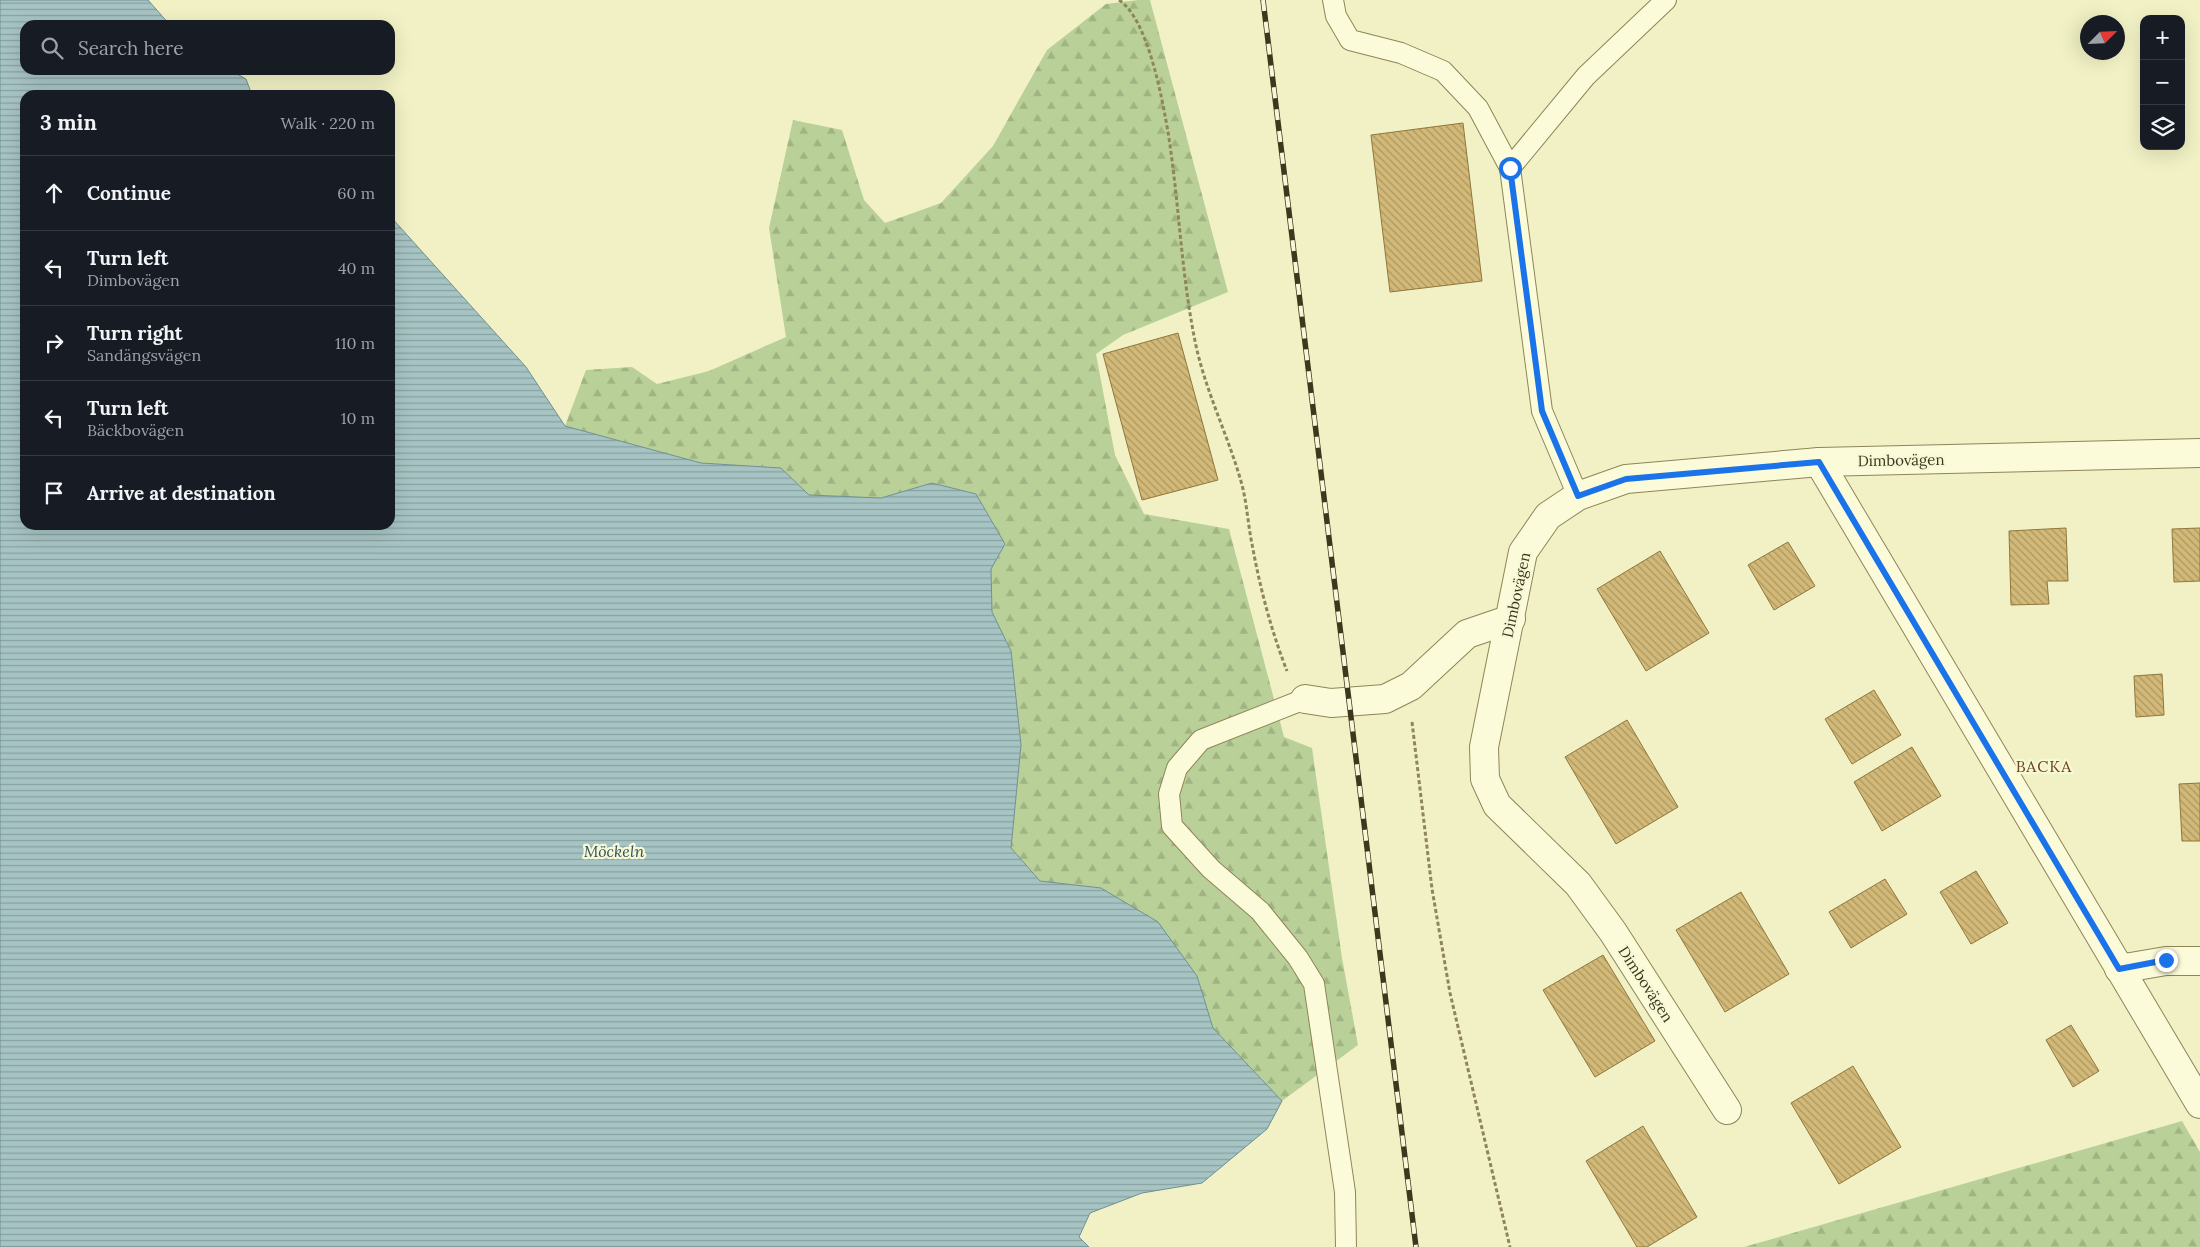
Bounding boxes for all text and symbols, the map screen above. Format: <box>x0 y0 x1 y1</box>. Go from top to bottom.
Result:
north arrow <box>2080 15 2125 60</box>
map controls <box>2140 15 2185 150</box>
button: + <box>2140 15 2185 60</box>
search box <box>20 20 395 75</box>
icon: search <box>38 34 66 62</box>
text: Search here <box>78 36 184 60</box>
button: − <box>2140 60 2185 105</box>
button: layers <box>2140 105 2185 150</box>
text: 3 min <box>40 109 97 136</box>
text: Walk · 220 m <box>280 113 375 133</box>
route start <box>1499 157 1522 180</box>
icon: ahead <box>40 179 68 207</box>
text: Continue <box>87 181 171 205</box>
text: 60 m <box>337 183 375 203</box>
text: Turn left <box>87 246 168 270</box>
icon: left <box>40 254 68 282</box>
text: 40 m <box>338 258 375 278</box>
text: Dimbovägen <box>87 270 180 290</box>
text: Turn right <box>87 321 183 345</box>
icon: right <box>40 329 68 357</box>
text: 110 m <box>335 333 375 353</box>
text: Sandängsvägen <box>87 345 201 365</box>
text: Turn left <box>87 396 168 420</box>
icon: left <box>40 404 68 432</box>
text: 10 m <box>341 408 375 428</box>
text: Bäckbovägen <box>87 420 184 440</box>
street label: Dimbovägen <box>1857 450 1945 470</box>
icon: arrive <box>40 479 68 507</box>
text: Arrive at destination <box>87 481 276 505</box>
street label: Dimbovägen <box>1498 551 1534 639</box>
district label: BACKA <box>2016 756 2072 776</box>
water label: Möckeln <box>584 841 644 861</box>
street label: Dimbovägen <box>1614 942 1678 1026</box>
route end <box>2155 949 2178 972</box>

